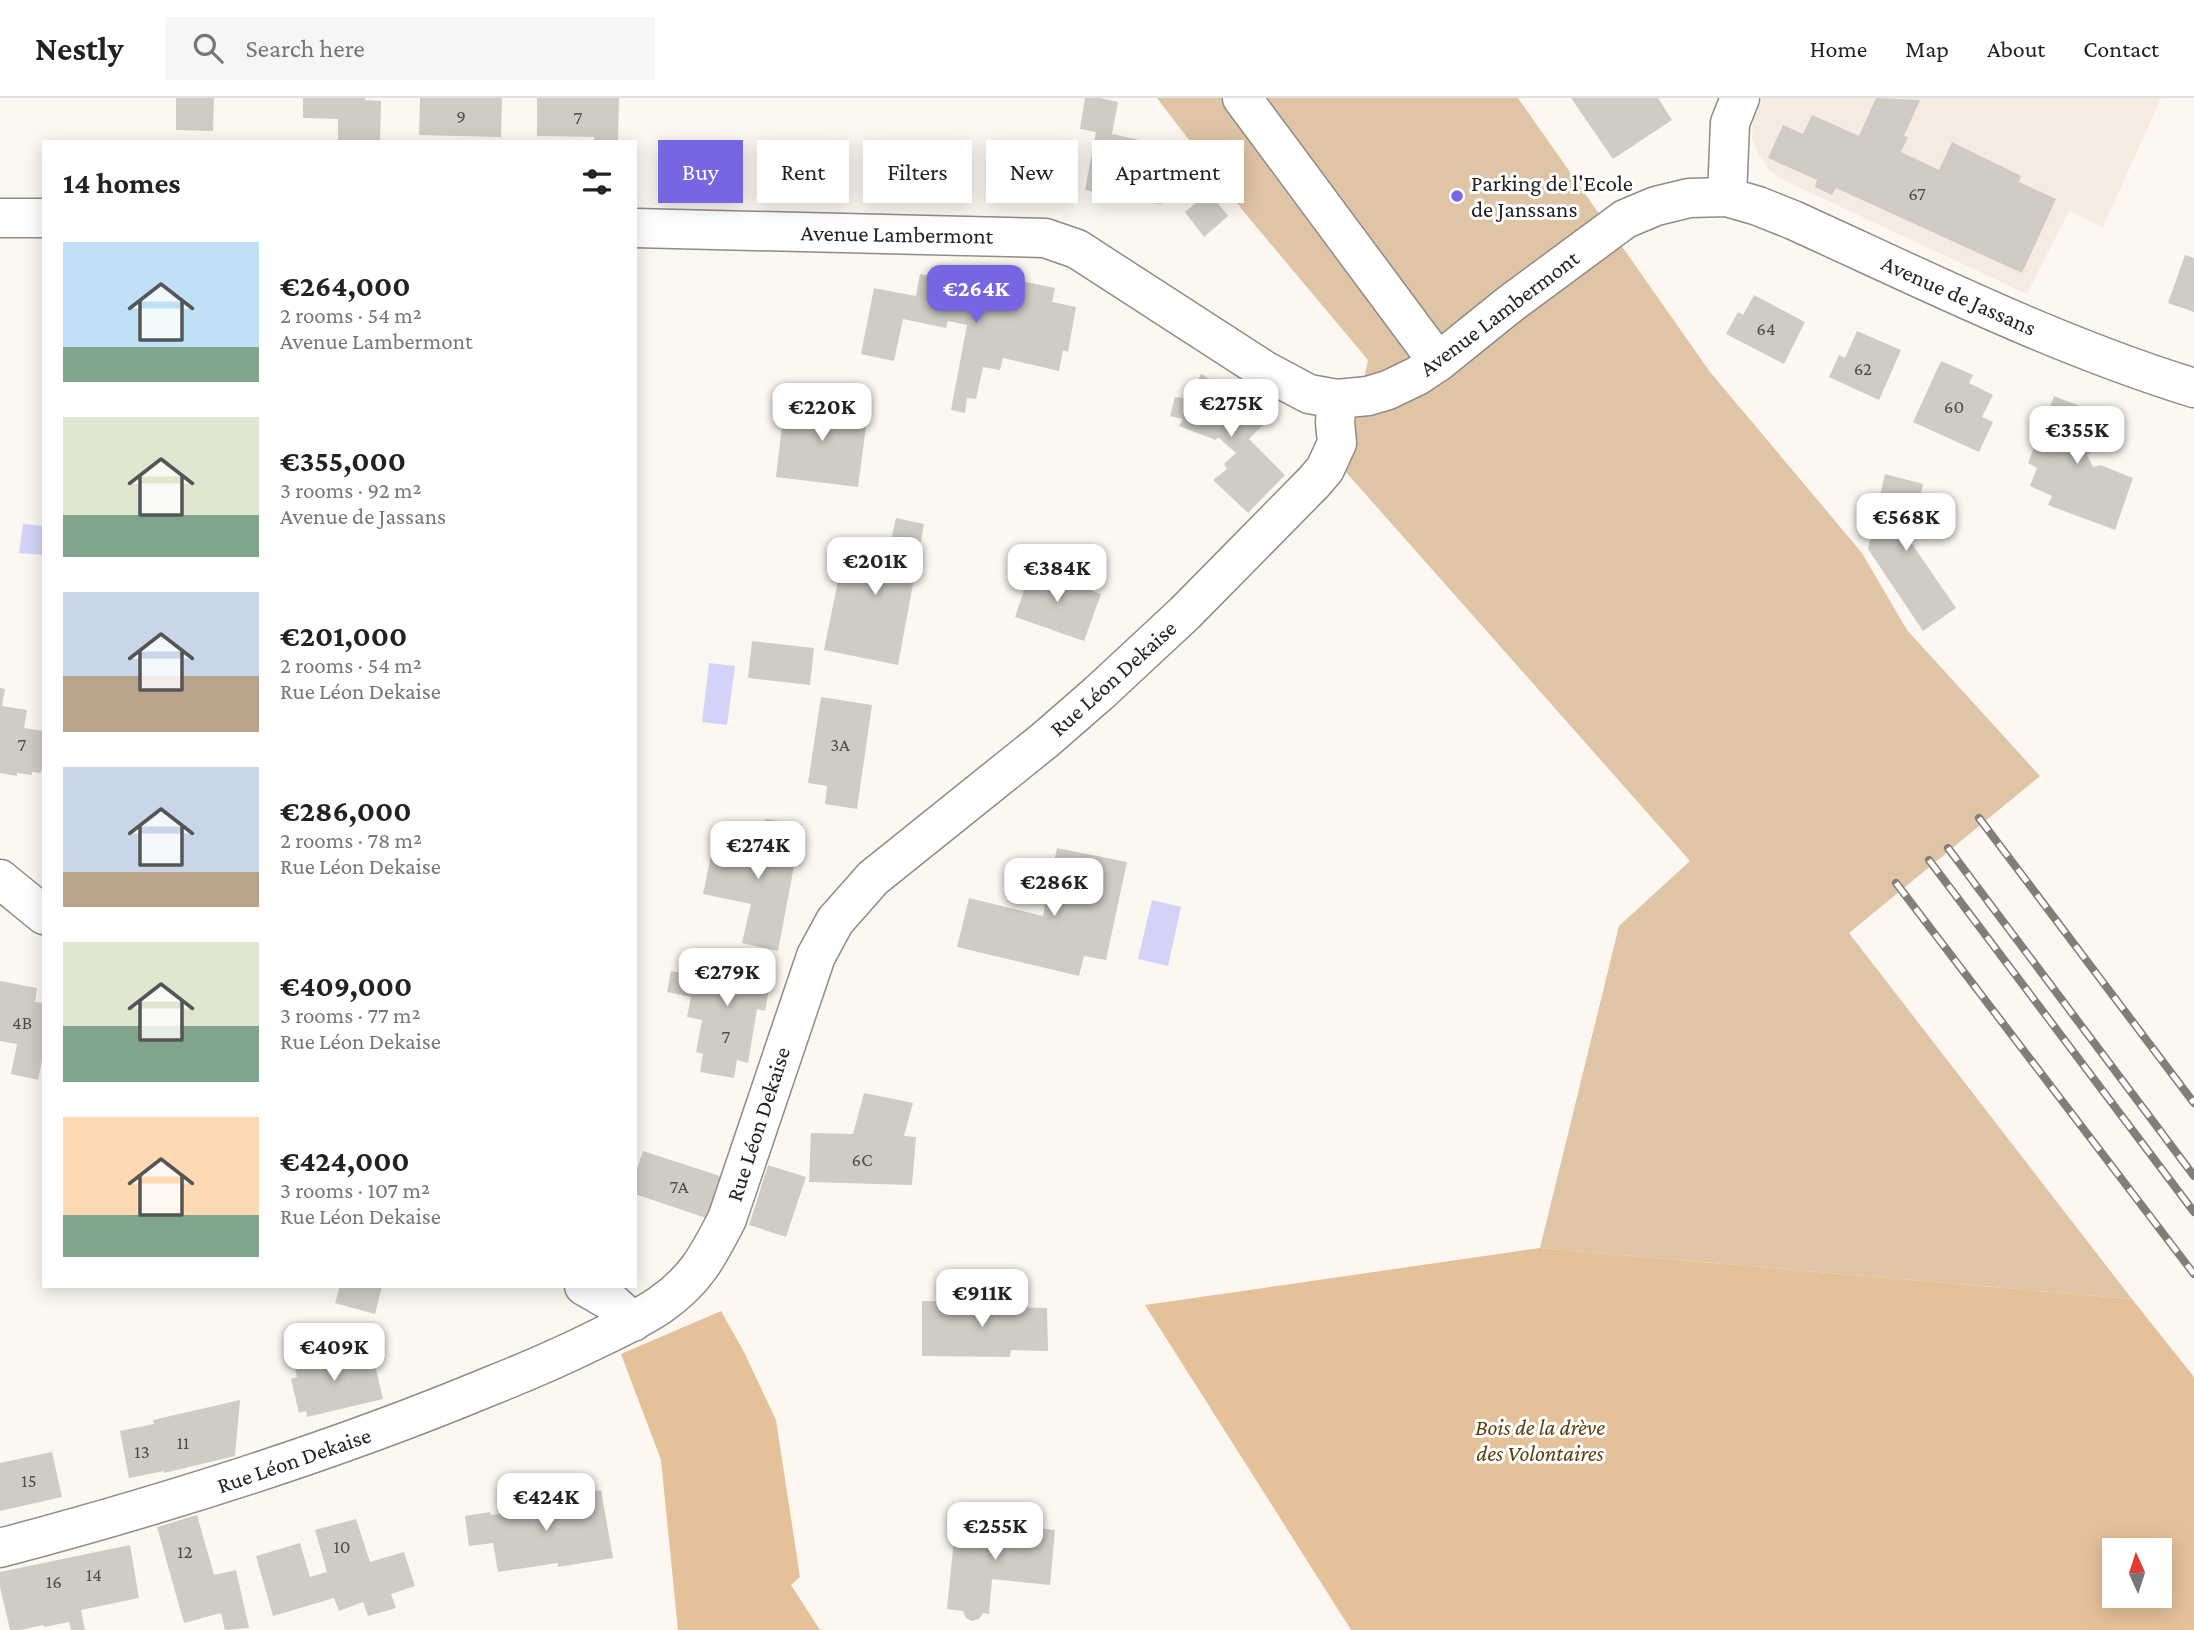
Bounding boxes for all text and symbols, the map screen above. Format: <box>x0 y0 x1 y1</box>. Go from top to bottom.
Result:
search box <box>165 17 655 80</box>
icon: search <box>189 29 227 67</box>
text: Nestly <box>35 30 123 67</box>
text: Search here <box>245 34 365 63</box>
text: Home <box>1810 35 1867 62</box>
text: Map <box>1905 35 1949 62</box>
text: About <box>1987 35 2045 62</box>
text: Contact <box>2083 35 2159 62</box>
house number: 9 <box>456 106 466 127</box>
house number: 7 <box>574 107 583 128</box>
chip: Buy <box>658 140 743 203</box>
chip: Rent <box>757 140 849 203</box>
chip: Filters <box>863 140 972 203</box>
chip: New <box>986 140 1078 203</box>
chip: Apartment <box>1092 140 1244 203</box>
icon: filters <box>578 163 616 201</box>
text: 14 homes <box>63 166 181 199</box>
place label: Parking de l'Ecole de Janssans <box>1471 170 1633 222</box>
house number: 67 <box>1908 183 1926 204</box>
marker: Parking de l'Ecole de Janssans <box>1449 188 1465 204</box>
street label: Avenue Lambermont <box>800 219 994 249</box>
street label: Avenue Lambermont <box>1414 244 1584 381</box>
street label: Avenue de Jassans <box>1878 249 2040 341</box>
pin: €264K <box>927 266 1025 325</box>
text: €264,000 <box>280 269 410 302</box>
icon: home <box>119 270 203 354</box>
text: €264K <box>943 275 1009 301</box>
text: 2 rooms · 54 m² <box>280 302 422 328</box>
house number: 64 <box>1756 318 1776 339</box>
text: Avenue Lambermont <box>280 328 473 354</box>
house number: 62 <box>1854 358 1872 379</box>
pin: €275K <box>1182 380 1280 439</box>
pin: €220K <box>773 384 871 443</box>
text: €275K <box>1199 389 1263 415</box>
text: €220K <box>789 393 855 419</box>
house number: 60 <box>1944 396 1964 417</box>
pin: €355K <box>2028 406 2126 466</box>
text: €355K <box>2045 416 2109 442</box>
text: €355,000 <box>280 444 406 477</box>
icon: home <box>119 445 203 529</box>
text: 3 rooms · 92 m² <box>280 477 421 503</box>
pin: €568K <box>1857 494 1955 553</box>
text: Avenue de Jassans <box>280 503 446 529</box>
text: €568K <box>1873 503 1939 529</box>
pin: €201K <box>826 538 924 597</box>
pin: €384K <box>1008 545 1106 604</box>
text: €201K <box>843 547 907 573</box>
text: €384K <box>1024 554 1090 580</box>
street label: Rue Léon Dekaise <box>1045 615 1181 741</box>
text: €201,000 <box>280 619 407 652</box>
icon: home <box>119 620 203 704</box>
text: 2 rooms · 54 m² <box>280 652 422 678</box>
text: Rue Léon Dekaise <box>280 678 441 704</box>
house number: 7 <box>18 734 27 755</box>
house number: 3A <box>830 734 850 755</box>
text: €286,000 <box>280 794 411 827</box>
icon: home <box>119 795 203 879</box>
pin: €274K <box>709 822 807 881</box>
text: 2 rooms · 78 m² <box>280 827 422 853</box>
text: €274K <box>726 831 790 857</box>
text: Rue Léon Dekaise <box>280 853 441 879</box>
pin: €286K <box>1005 858 1103 918</box>
text: €286K <box>1020 868 1088 894</box>
pin: €279K <box>678 948 776 1008</box>
text: €279K <box>695 958 759 984</box>
text: €409,000 <box>280 969 412 1002</box>
icon: home <box>119 970 203 1054</box>
text: 3 rooms · 77 m² <box>280 1002 420 1028</box>
house number: 4B <box>12 1012 32 1033</box>
house number: 7 <box>722 1026 731 1047</box>
text: Rue Léon Dekaise <box>280 1028 441 1054</box>
street label: Rue Léon Dekaise <box>721 1043 795 1205</box>
text: €424,000 <box>280 1144 410 1177</box>
icon: home <box>119 1145 203 1229</box>
house number: 6C <box>852 1149 872 1170</box>
house number: 7A <box>670 1176 689 1197</box>
text: 3 rooms · 107 m² <box>280 1177 430 1203</box>
text: Rue Léon Dekaise <box>280 1203 441 1229</box>
pin: €911K <box>933 1270 1031 1329</box>
text: €911K <box>952 1279 1012 1305</box>
pin: €409K <box>285 1324 383 1383</box>
text: €409K <box>300 1333 368 1359</box>
park label: Bois de la drève des Volontaires <box>1475 1414 1605 1466</box>
street label: Rue Léon Dekaise <box>214 1422 374 1498</box>
house number: 11 <box>177 1432 189 1453</box>
house number: 13 <box>134 1441 150 1462</box>
house number: 15 <box>21 1470 37 1491</box>
pin: €424K <box>497 1474 595 1533</box>
text: €424K <box>513 1483 579 1509</box>
pin: €255K <box>946 1502 1044 1562</box>
text: €255K <box>963 1512 1027 1538</box>
house number: 10 <box>333 1536 351 1557</box>
north arrow <box>2102 1538 2172 1608</box>
map controls <box>2102 1538 2172 1608</box>
house number: 12 <box>177 1541 193 1562</box>
house number: 14 <box>86 1564 102 1585</box>
house number: 16 <box>46 1571 62 1592</box>

